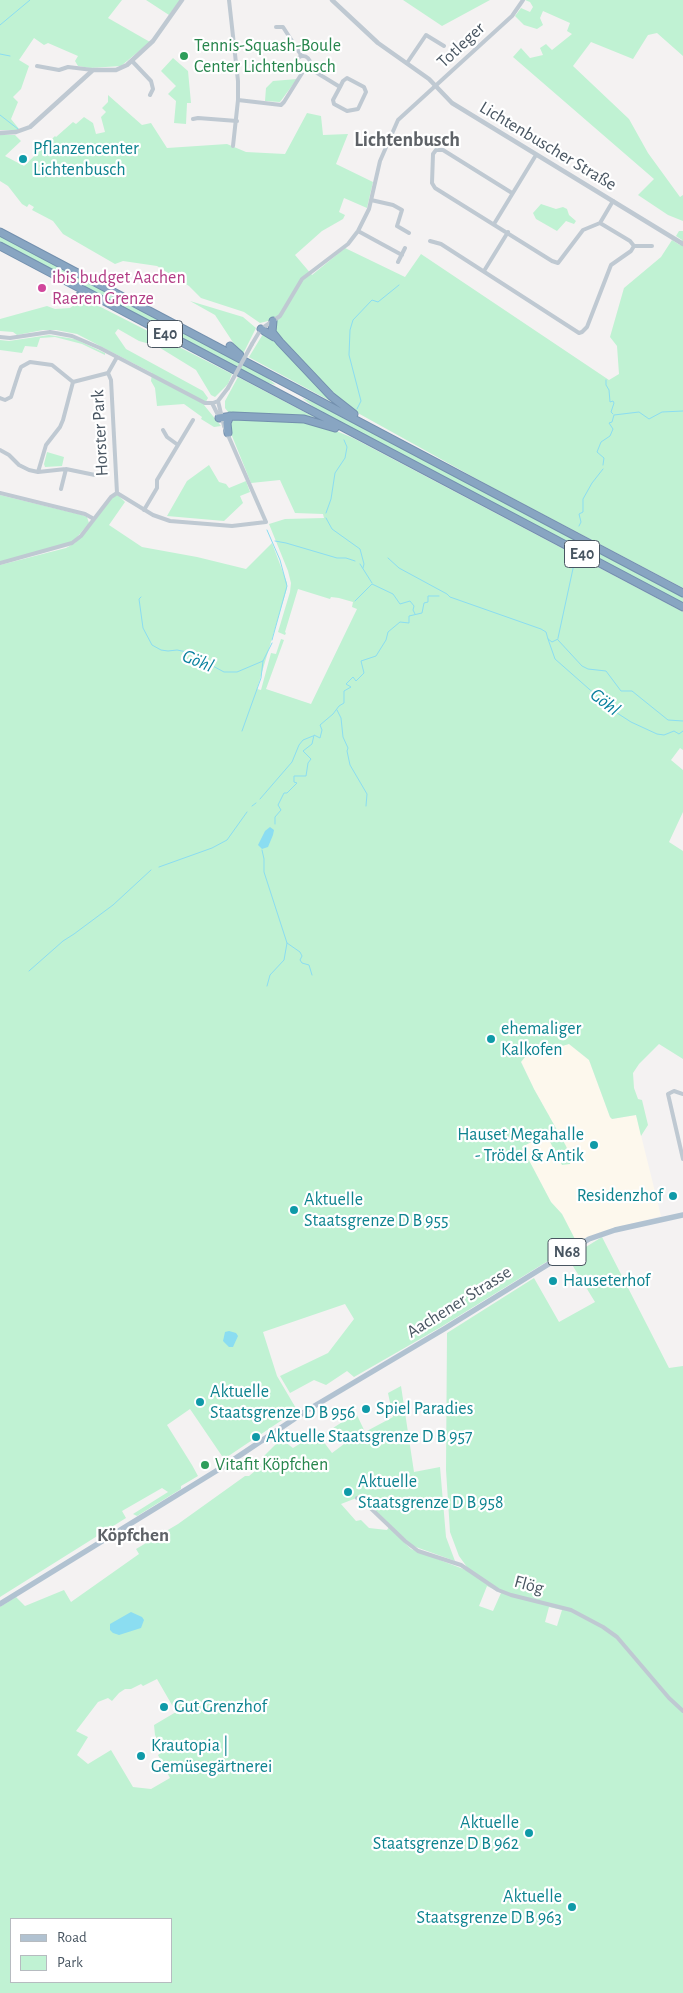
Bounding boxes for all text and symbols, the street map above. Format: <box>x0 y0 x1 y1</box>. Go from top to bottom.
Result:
street label: Totleger <box>433 17 489 73</box>
place label: Tennis-Squash-Boule Center Lichtenbusch <box>194 35 341 78</box>
marker: Tennis-Squash-Boule Center Lichtenbusch <box>178 50 190 62</box>
street label: Lichtenbuscher Straße <box>476 97 620 195</box>
district label: Lichtenbusch <box>354 128 460 152</box>
place label: Pflanzencenter Lichtenbusch <box>33 138 139 180</box>
marker: Pflanzencenter Lichtenbusch <box>17 153 29 165</box>
place label: ibis budget Aachen Raeren Grenze <box>52 267 186 310</box>
marker: ibis budget Aachen Raeren Grenze <box>36 282 48 294</box>
road number: E40 <box>148 320 182 348</box>
street label: Horster Park <box>87 389 113 477</box>
road number: E40 <box>564 540 600 568</box>
water label: Göhl <box>179 644 217 678</box>
water label: Göhl <box>585 683 625 721</box>
place label: ehemaliger Kalkofen <box>501 1018 581 1060</box>
marker: ehemaliger Kalkofen <box>485 1033 497 1045</box>
place label: Hauset Megahalle - Trödel & Antik <box>457 1124 584 1166</box>
marker: Hauset Megahalle - Trödel & Antik <box>588 1139 600 1151</box>
place label: Residenzhof <box>577 1185 663 1207</box>
place label: Aktuelle Staatsgrenze D B 955 <box>304 1189 449 1232</box>
marker: Residenzhof <box>667 1190 679 1202</box>
marker: Aktuelle Staatsgrenze D B 955 <box>288 1204 300 1216</box>
road number: N68 <box>548 1238 586 1266</box>
street label: Aachener Strasse <box>403 1261 515 1343</box>
place label: Hauseterhof <box>563 1270 650 1292</box>
marker: Hauseterhof <box>547 1275 559 1287</box>
place label: Aktuelle Staatsgrenze D B 956 <box>210 1381 356 1424</box>
marker: Aktuelle Staatsgrenze D B 956 <box>194 1396 206 1408</box>
place label: Spiel Paradies <box>376 1398 473 1420</box>
marker: Spiel Paradies <box>360 1403 372 1415</box>
place label: Aktuelle Staatsgrenze D B 957 <box>266 1426 473 1448</box>
marker: Aktuelle Staatsgrenze D B 957 <box>250 1431 262 1443</box>
place label: Vitafit Köpfchen <box>215 1454 328 1476</box>
marker: Vitafit Köpfchen <box>199 1459 211 1471</box>
place label: Aktuelle Staatsgrenze D B 958 <box>358 1471 504 1514</box>
marker: Aktuelle Staatsgrenze D B 958 <box>342 1486 354 1498</box>
district label: Köpfchen <box>97 1524 169 1546</box>
street label: Flög <box>512 1571 546 1599</box>
place label: Gut Grenzhof <box>174 1696 267 1718</box>
marker: Gut Grenzhof <box>158 1701 170 1713</box>
place label: Krautopia | Gemüsegärtnerei <box>151 1735 272 1778</box>
marker: Krautopia | Gemüsegärtnerei <box>135 1750 147 1762</box>
place label: Aktuelle Staatsgrenze D B 962 <box>373 1812 519 1855</box>
marker: Aktuelle Staatsgrenze D B 962 <box>523 1827 535 1839</box>
place label: Aktuelle Staatsgrenze D B 963 <box>417 1886 562 1928</box>
marker: Aktuelle Staatsgrenze D B 963 <box>566 1901 578 1913</box>
legend <box>10 1918 172 1983</box>
text: Road <box>57 1930 87 1945</box>
text: Park <box>57 1955 83 1970</box>

